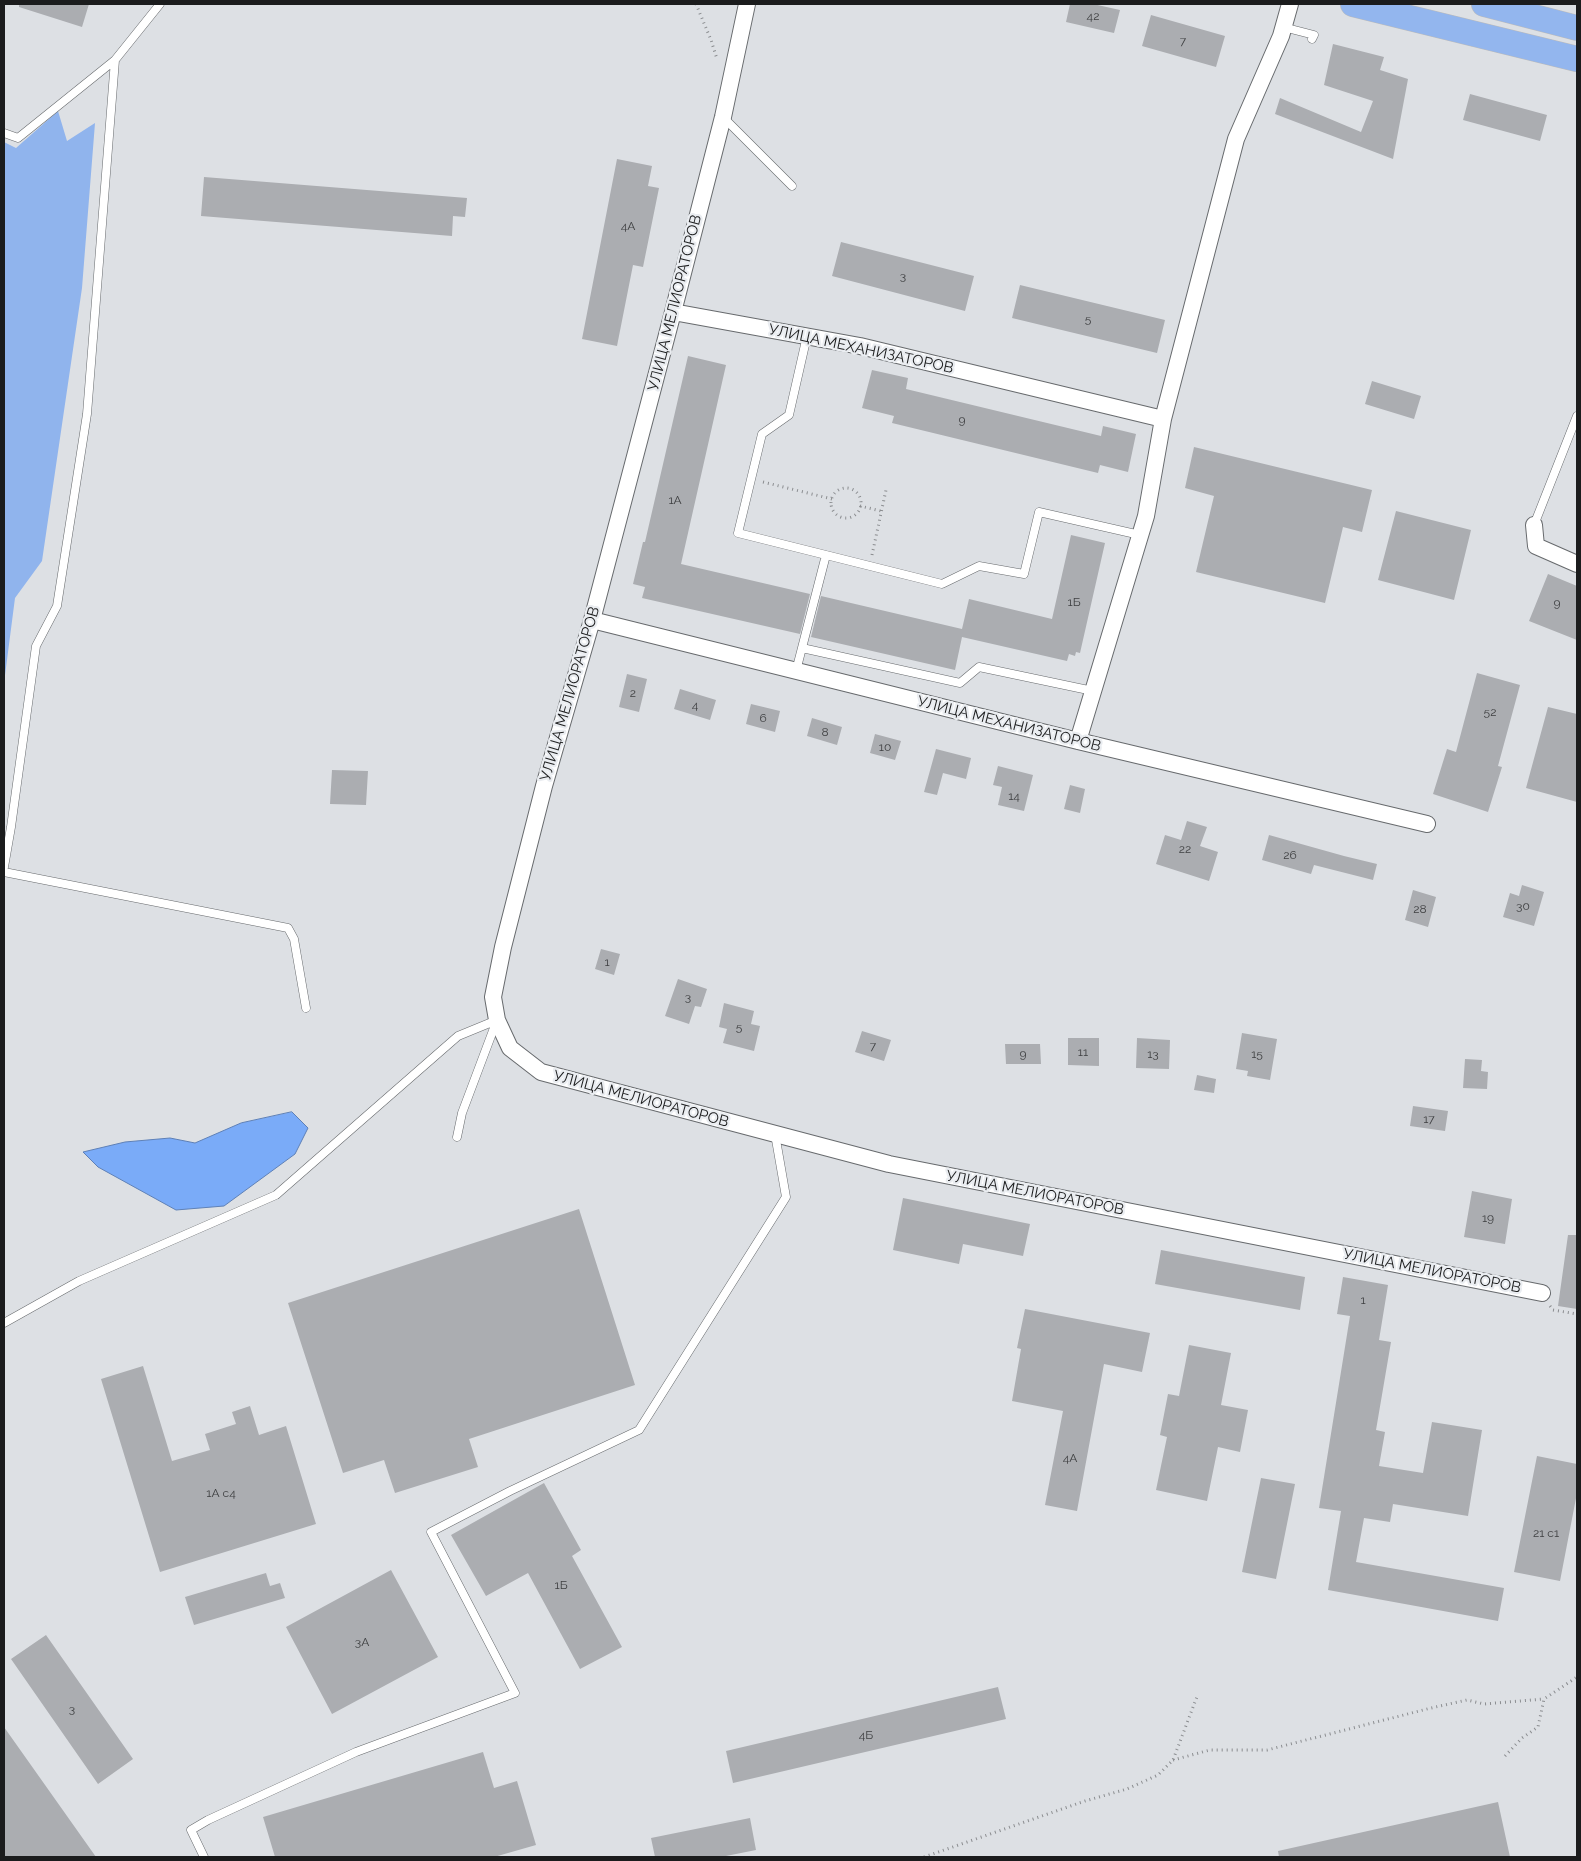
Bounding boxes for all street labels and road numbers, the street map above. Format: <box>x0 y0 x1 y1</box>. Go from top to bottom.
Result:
street label: УЛИЦА МЕЛИОРАТОРОВ <box>644 213 706 393</box>
street label: УЛИЦА МЕХАНИЗАТОРОВ <box>767 321 955 377</box>
street label: УЛИЦА МЕЛИОРАТОРОВ <box>536 605 604 783</box>
street label: УЛИЦА МЕХАНИЗАТОРОВ <box>915 692 1103 756</box>
street label: УЛИЦА МЕЛИОРАТОРОВ <box>551 1067 731 1131</box>
street label: УЛИЦА МЕЛИОРАТОРОВ <box>945 1167 1125 1219</box>
street label: УЛИЦА МЕЛИОРАТОРОВ <box>1342 1245 1522 1297</box>

